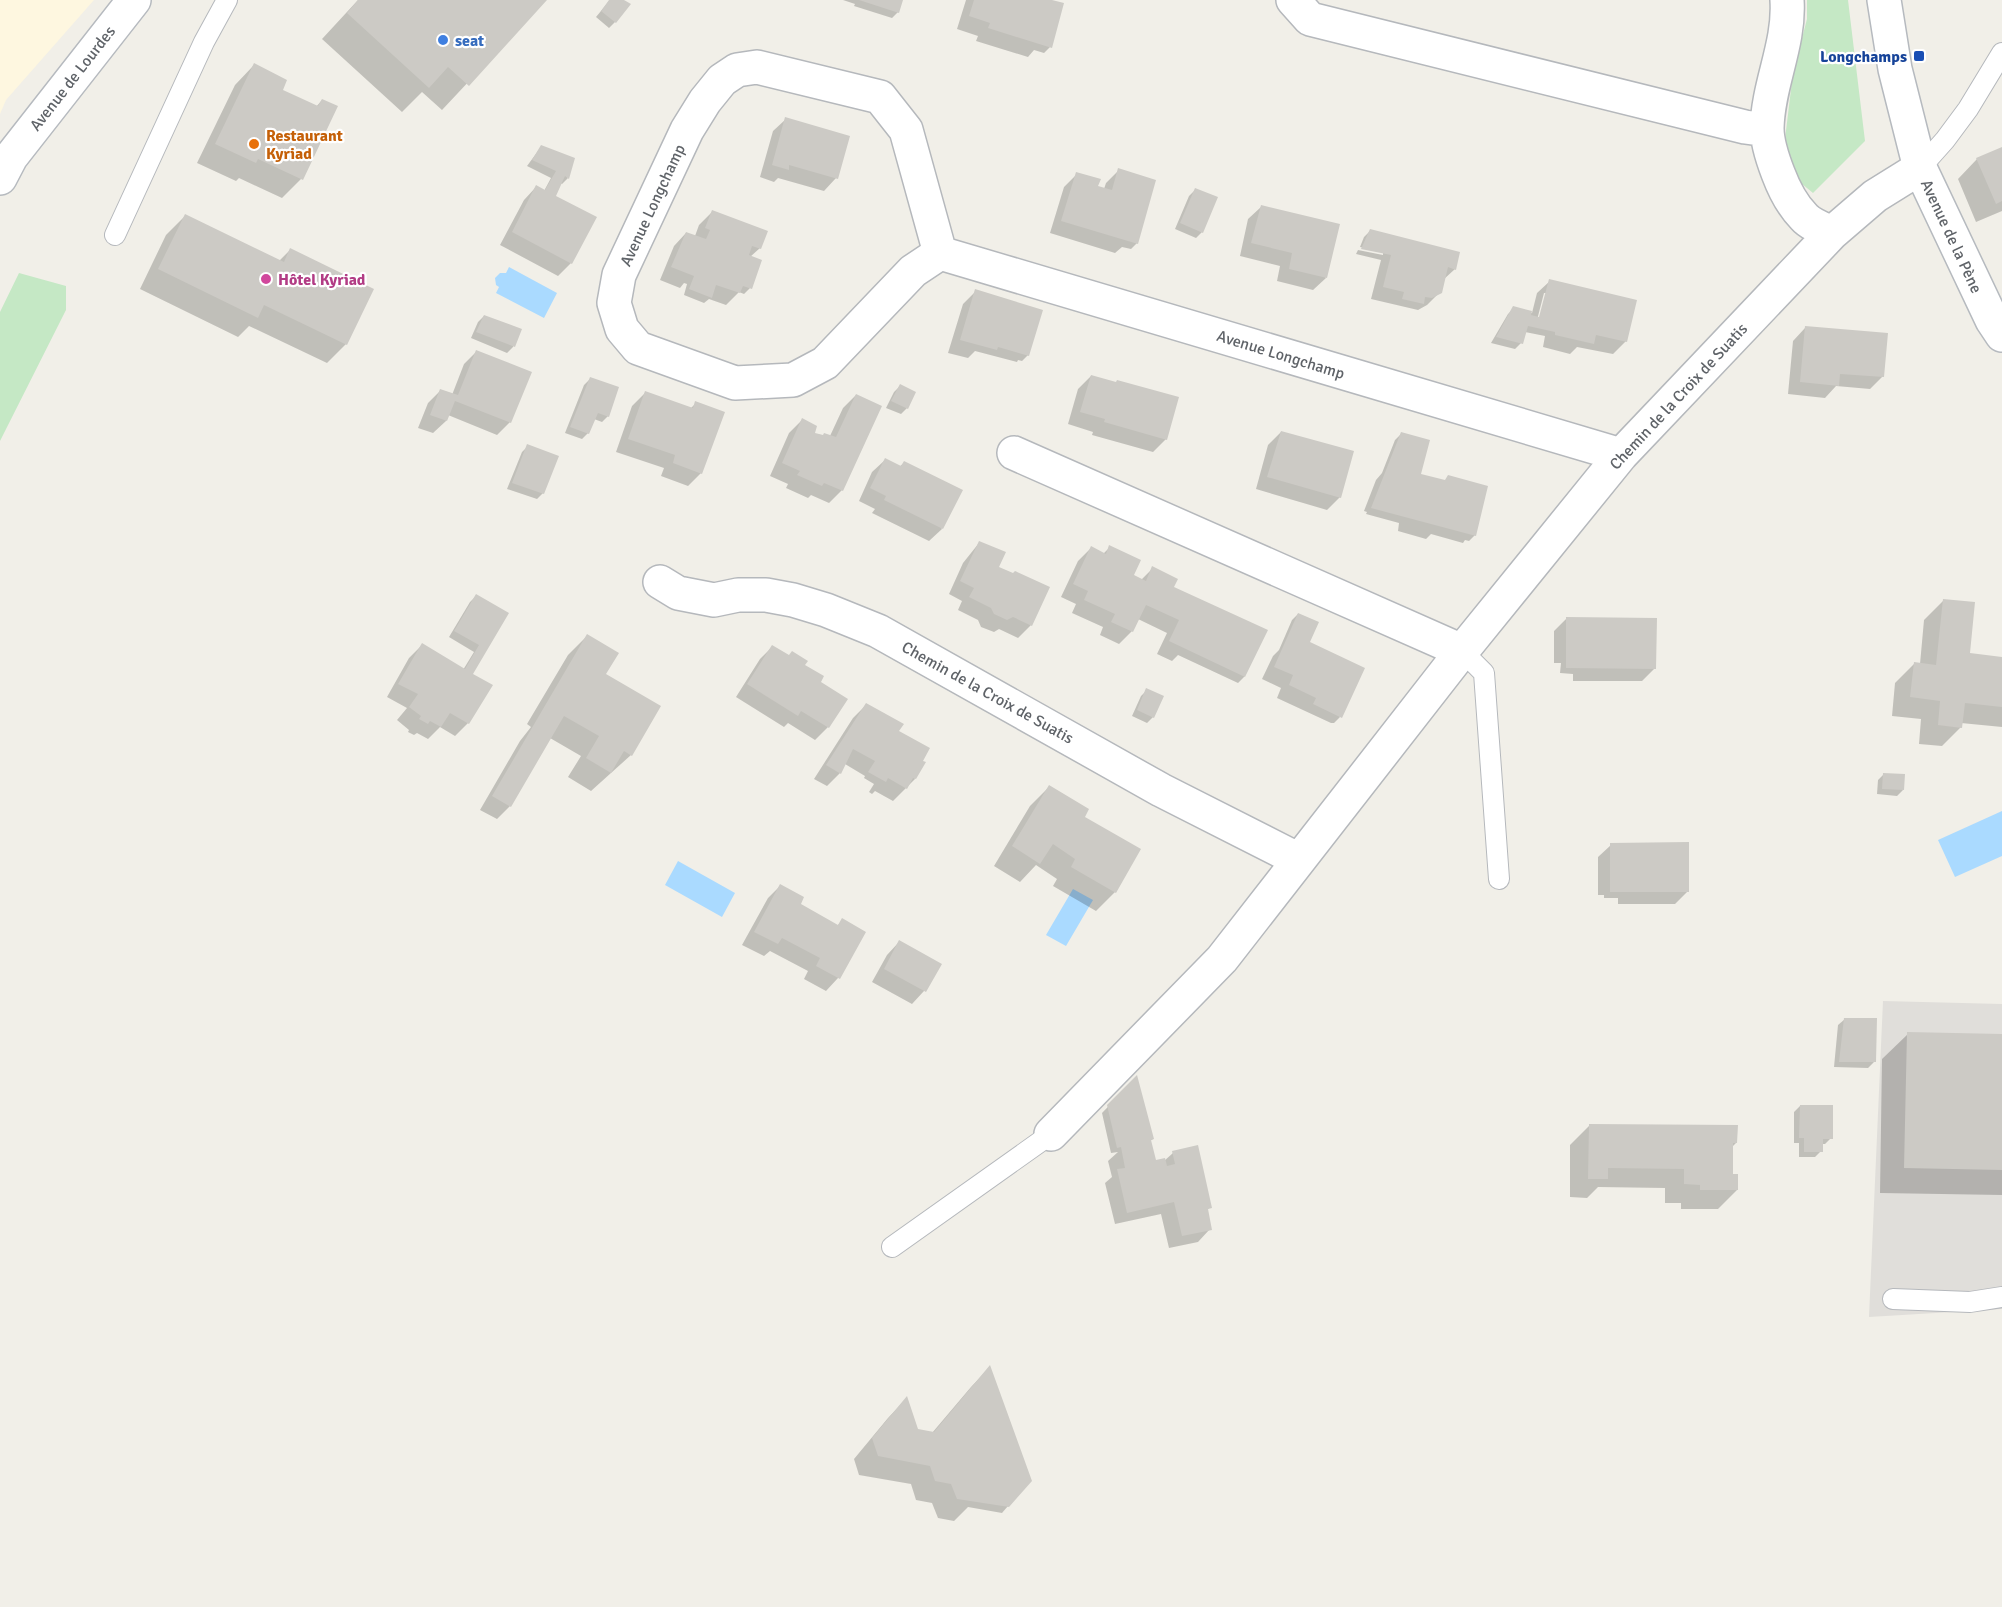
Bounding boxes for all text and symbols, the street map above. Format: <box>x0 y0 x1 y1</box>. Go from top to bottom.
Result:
street label: Avenue de Lourdes <box>26 22 120 135</box>
place label: seat <box>455 31 484 51</box>
marker: seat <box>436 33 450 47</box>
place label: Longchamps <box>1820 47 1907 67</box>
marker: Longchamps <box>1912 49 1926 63</box>
place label: Restaurant Kyriad <box>266 126 343 164</box>
marker: Restaurant Kyriad <box>247 137 261 151</box>
street label: Avenue Longchamp <box>616 141 690 270</box>
street label: Avenue de la Pène <box>1916 176 1986 297</box>
place label: Hôtel Kyriad <box>278 270 366 290</box>
marker: Hôtel Kyriad <box>259 272 273 286</box>
street label: Chemin de la Croix de Suatis <box>1605 319 1752 474</box>
street label: Avenue Longchamp <box>1214 326 1347 384</box>
street label: Chemin de la Croix de Suatis <box>898 637 1077 749</box>

